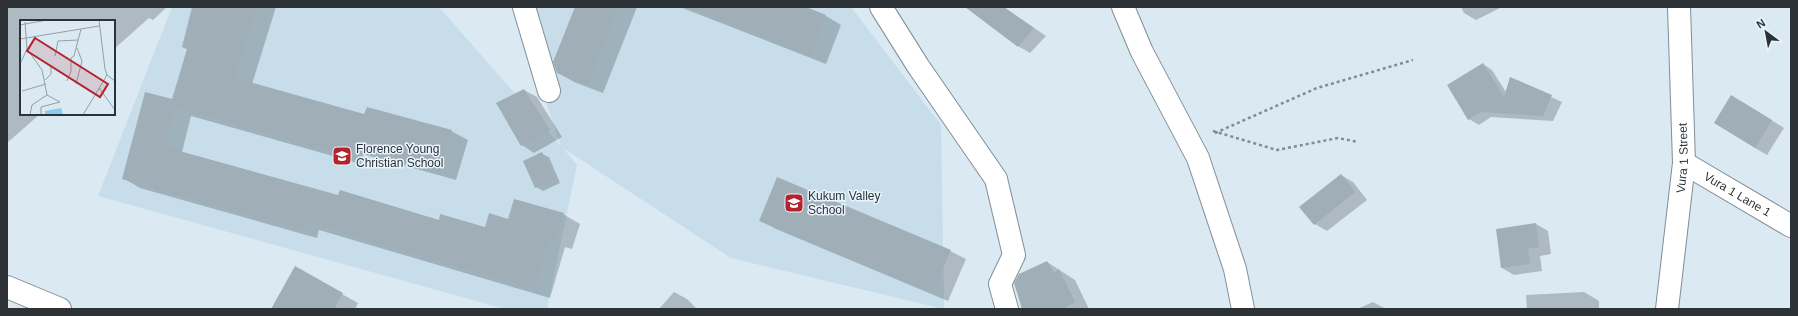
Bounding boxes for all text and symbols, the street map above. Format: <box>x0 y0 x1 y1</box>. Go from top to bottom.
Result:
north arrow <box>1746 12 1786 52</box>
text: N <box>1754 16 1767 31</box>
inset map <box>20 20 115 115</box>
street label: Vura 1 Street <box>1674 122 1691 194</box>
place label: Florence Young Christian School <box>356 142 443 170</box>
school or university icon: Florence Young Christian School <box>331 145 353 167</box>
street label: Vura 1 Lane 1 <box>1702 169 1774 220</box>
place label: Kukum Valley School <box>808 189 880 217</box>
school or university icon: Kukum Valley School <box>783 192 805 214</box>

